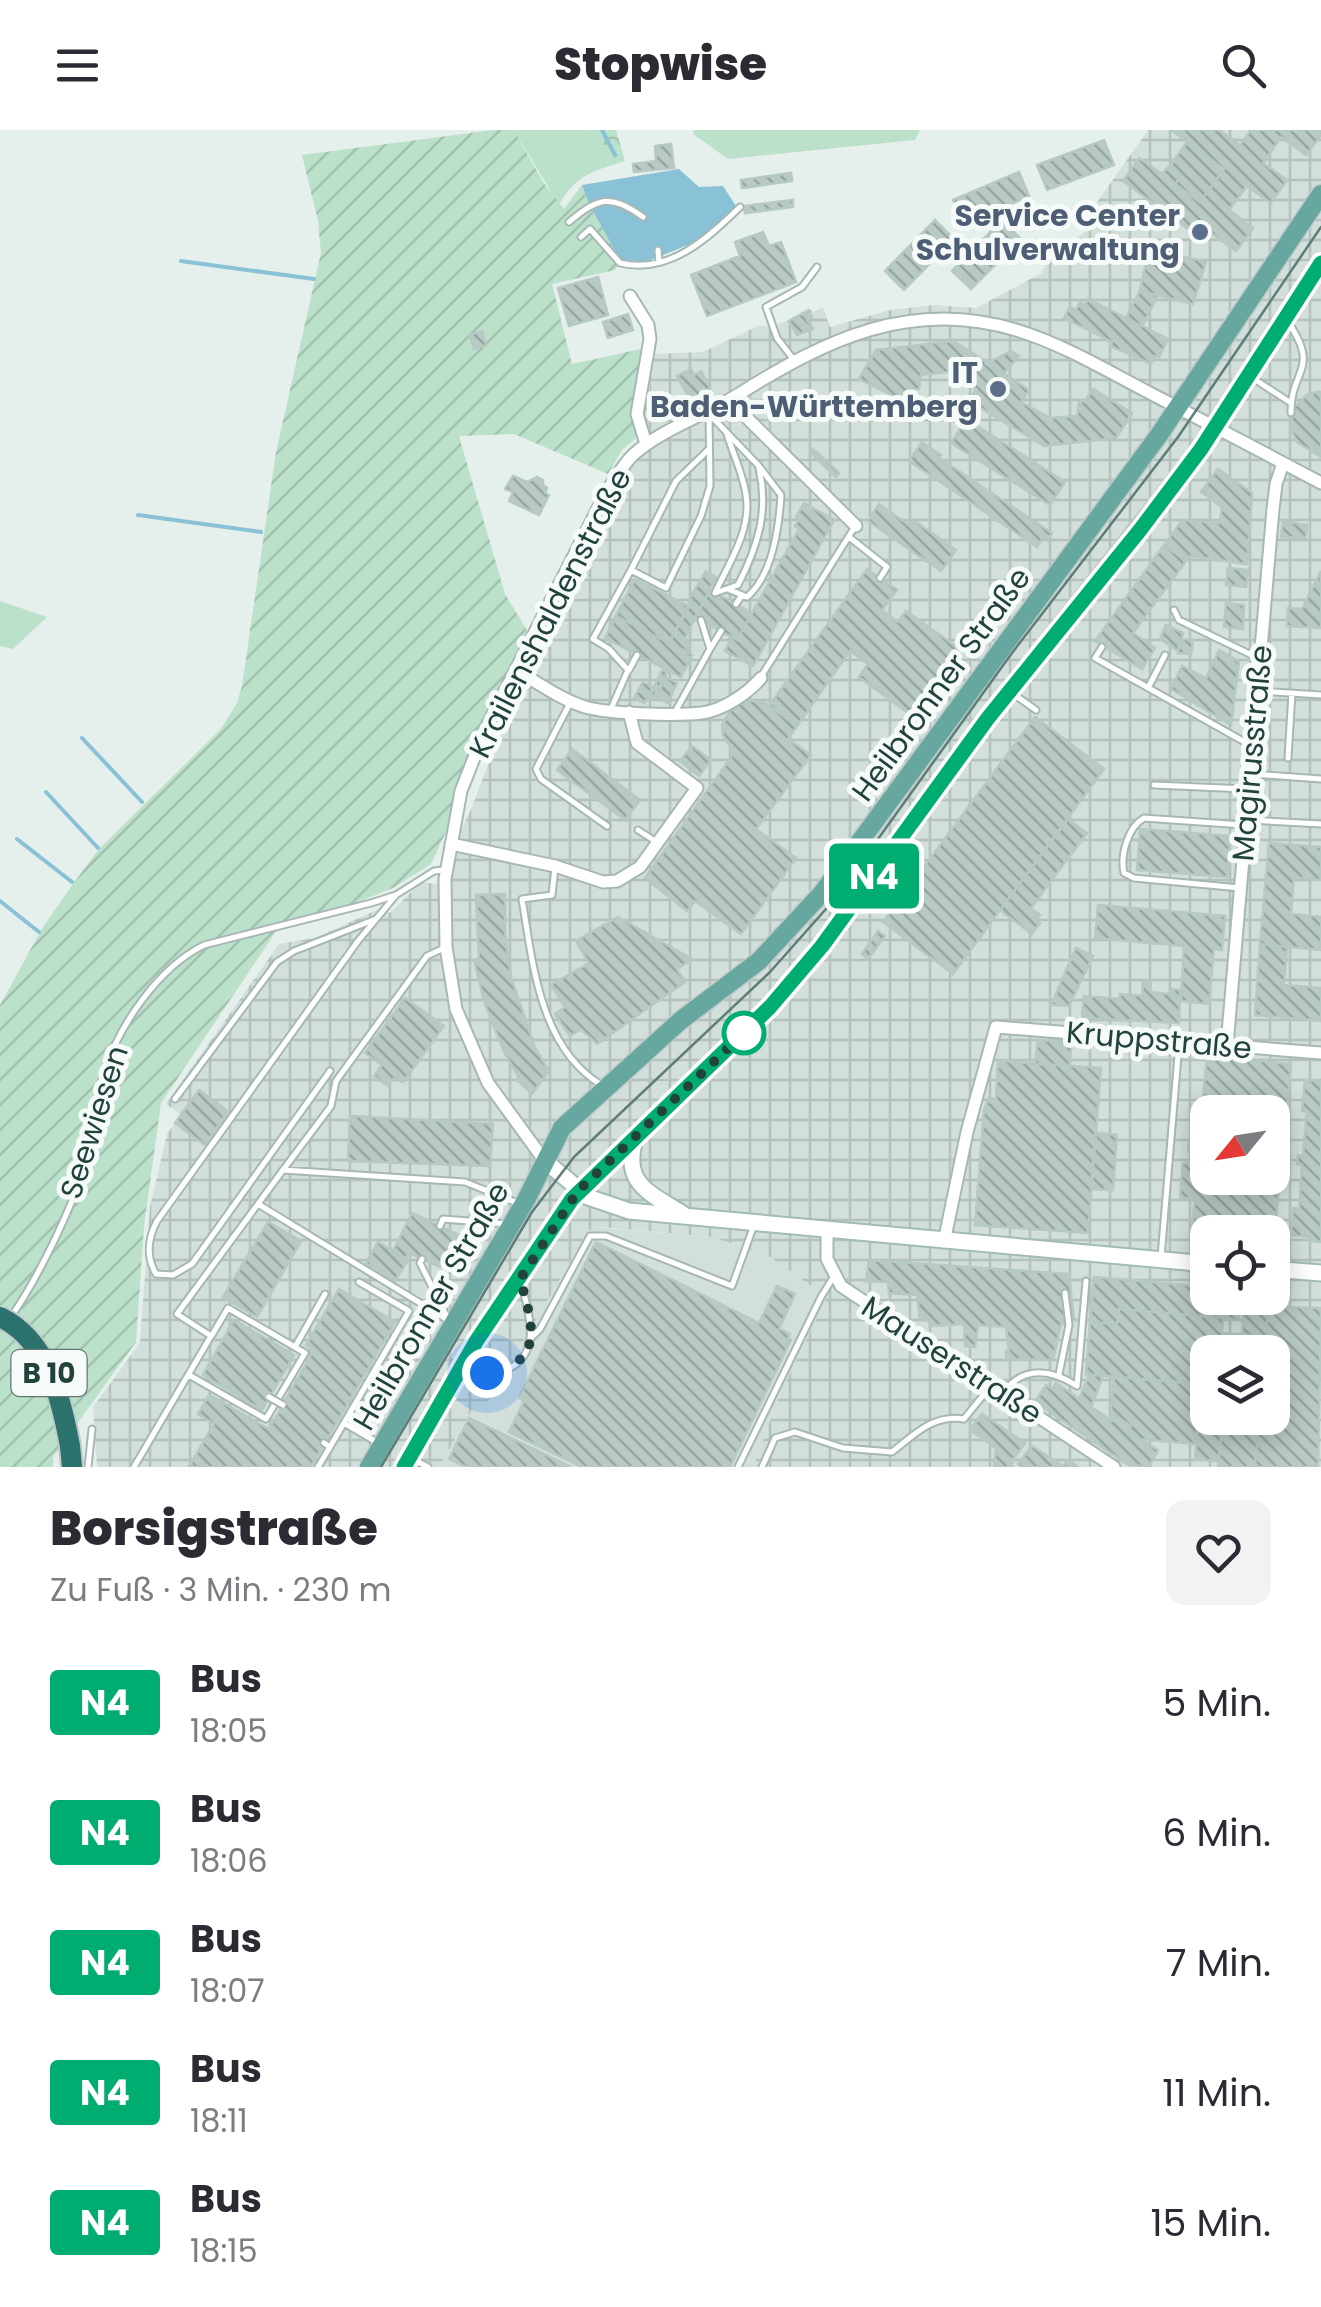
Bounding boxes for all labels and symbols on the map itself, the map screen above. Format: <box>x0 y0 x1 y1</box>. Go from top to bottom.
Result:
place label: Service Center Schulverwaltung <box>916 194 1180 271</box>
marker: Service Center Schulverwaltung <box>1189 221 1211 243</box>
place label: IT Baden-Württemberg <box>650 351 978 428</box>
marker: IT Baden-Württemberg <box>987 378 1009 400</box>
street label: Krailenshaldenstraße <box>458 461 642 765</box>
street label: Heilbronner Straße <box>841 558 1041 810</box>
street label: Magirusstraße <box>1221 643 1283 863</box>
line badge: N4 <box>829 844 919 908</box>
street label: Kruppstraße <box>1064 1010 1254 1070</box>
unlabelled marker <box>723 1012 765 1054</box>
street label: Seewiesen <box>49 1040 139 1204</box>
north arrow <box>1190 1095 1290 1195</box>
street label: Heilbronner Straße <box>342 1174 520 1438</box>
street label: Mauserstraße <box>853 1285 1051 1435</box>
your location <box>462 1348 512 1398</box>
road number: B 10 <box>12 1350 86 1396</box>

